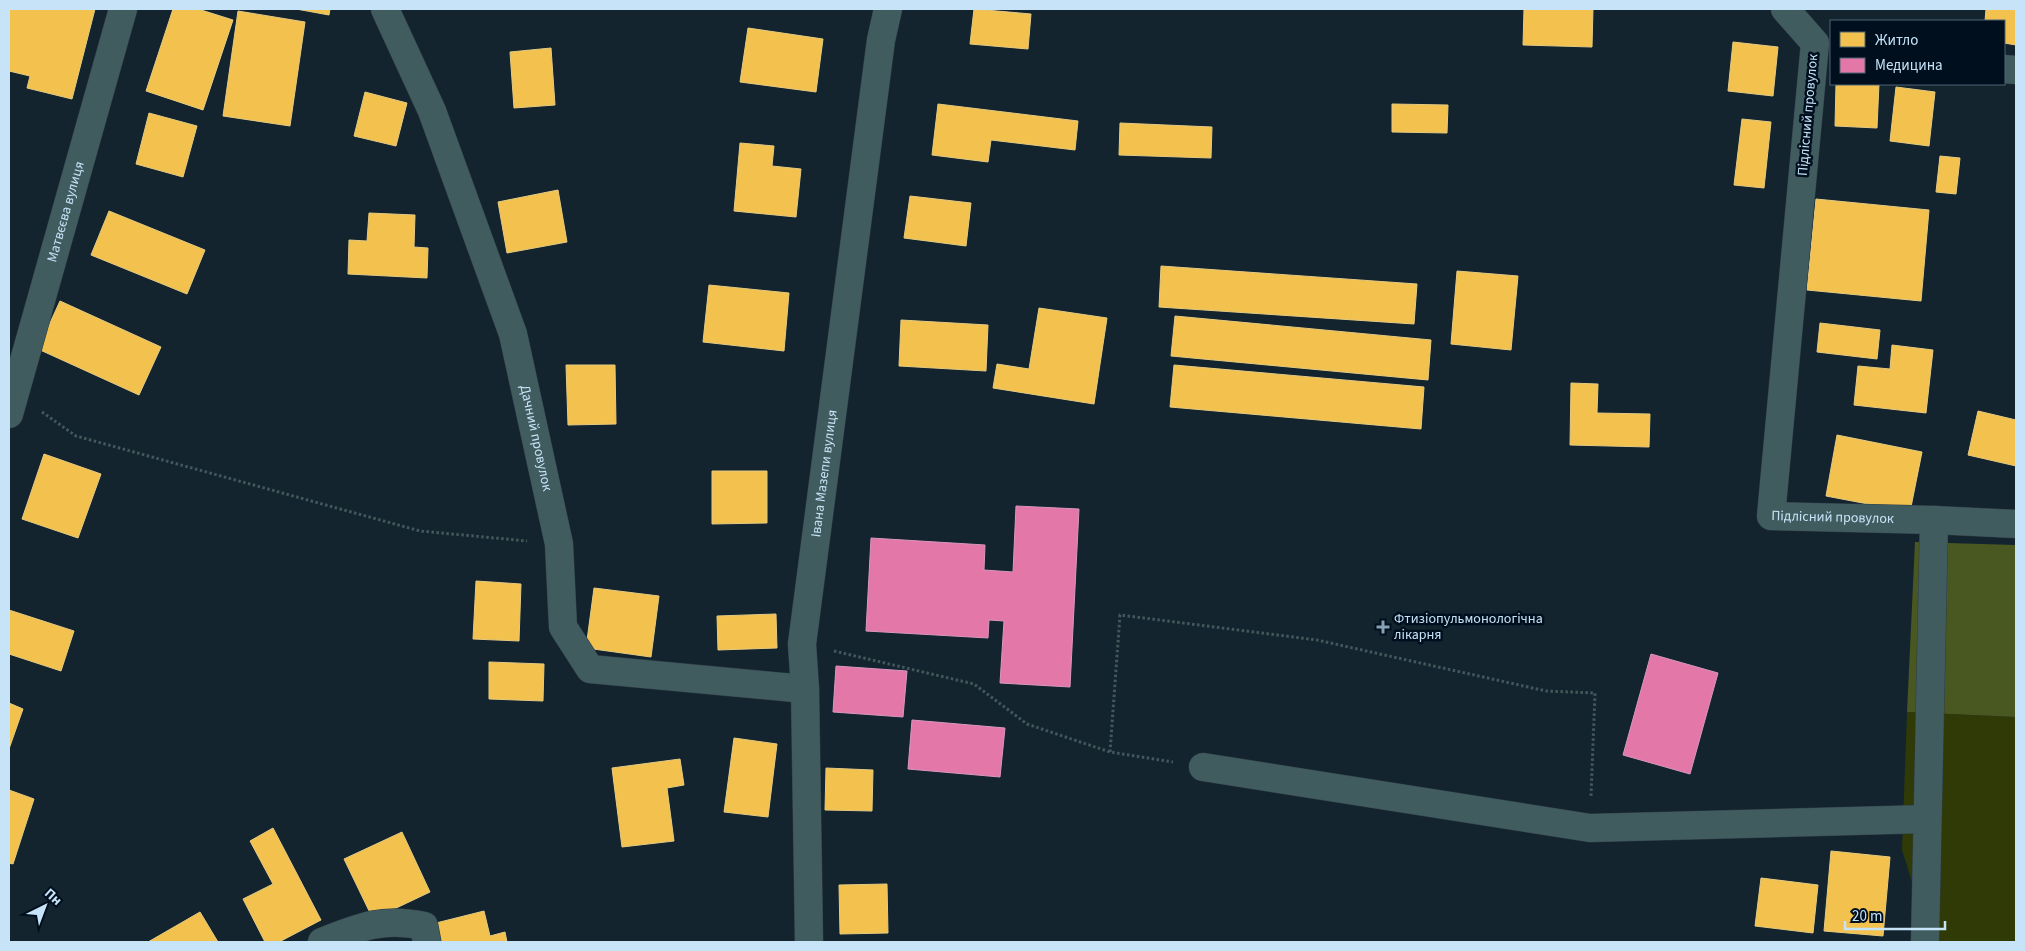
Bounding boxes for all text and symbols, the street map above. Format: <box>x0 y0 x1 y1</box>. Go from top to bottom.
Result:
legend <box>1830 20 2005 85</box>
text: Житло <box>1875 30 1918 51</box>
street label: Підлісний провулок <box>1793 53 1823 177</box>
text: Медицина <box>1875 55 1943 76</box>
street label: Матвєєва вулиця <box>42 159 90 265</box>
street label: Дачний провулок <box>514 383 557 493</box>
street label: Івана Мазепи вулиця <box>806 409 843 539</box>
street label: Підлісний провулок <box>1771 506 1894 529</box>
place label: Фтизіопульмонологічна лікарня <box>1394 609 1543 645</box>
marker: Фтизіопульмонологічна лікарня <box>1376 620 1390 634</box>
north arrow <box>20 881 70 931</box>
text: Пн <box>40 884 66 910</box>
scale bar <box>1845 898 1945 930</box>
text: 20 m <box>1852 906 1882 927</box>

